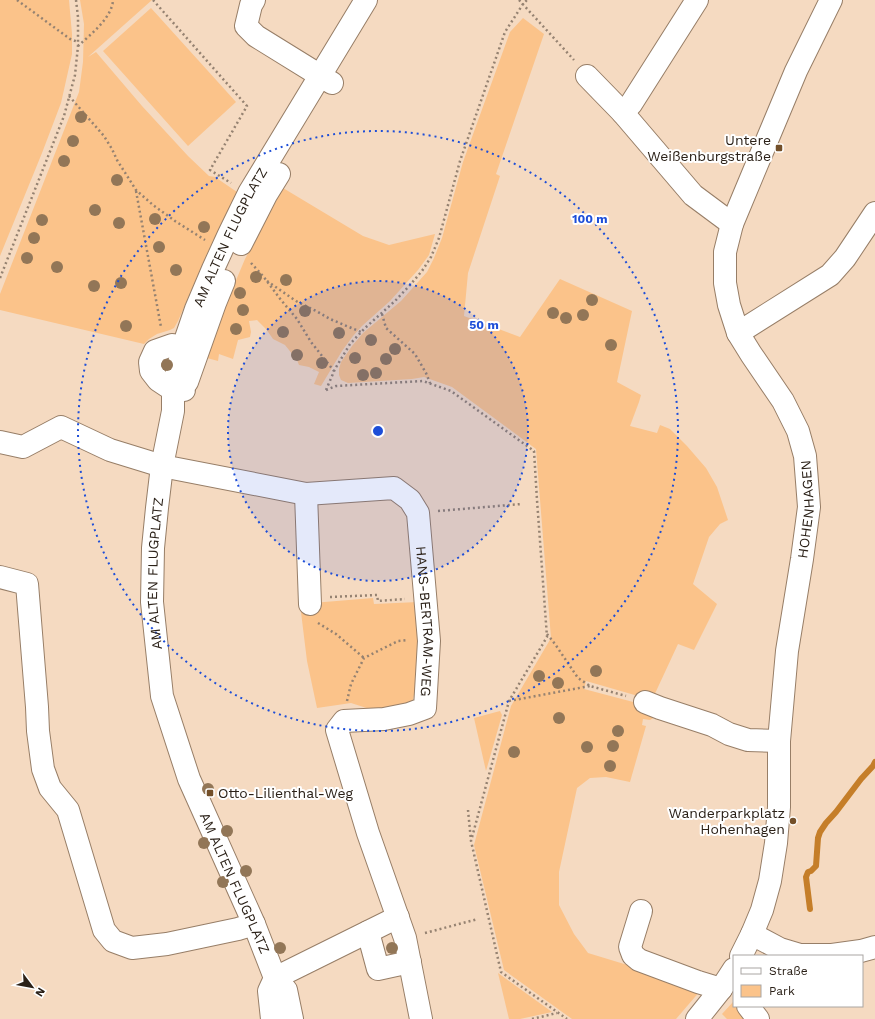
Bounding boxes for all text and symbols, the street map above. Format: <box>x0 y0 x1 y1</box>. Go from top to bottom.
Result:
place label: Untere Weißenburgstraße <box>647 132 771 164</box>
marker: Untere Weißenburgstraße <box>774 143 784 153</box>
street label: AM ALTEN FLUGPLATZ <box>190 165 271 309</box>
text: 100 m <box>572 212 608 226</box>
text: 50 m <box>469 318 499 332</box>
centre of rings <box>371 424 385 438</box>
street label: HOHENHAGEN <box>794 459 817 559</box>
street label: AM ALTEN FLUGPLATZ <box>144 496 166 650</box>
street label: HANS-BERTRAM-WEG <box>413 545 437 697</box>
place label: Otto-Lilienthal-Weg <box>218 785 353 801</box>
marker: Otto-Lilienthal-Weg <box>205 788 215 798</box>
place label: Wanderparkplatz Hohenhagen <box>669 805 785 837</box>
street label: AM ALTEN FLUGPLATZ <box>197 810 273 956</box>
marker: Wanderparkplatz Hohenhagen <box>788 816 798 826</box>
legend <box>733 955 863 1007</box>
text: Straße <box>769 964 808 978</box>
north arrow <box>12 967 52 1007</box>
text: Park <box>769 984 795 998</box>
text: N <box>32 985 48 999</box>

